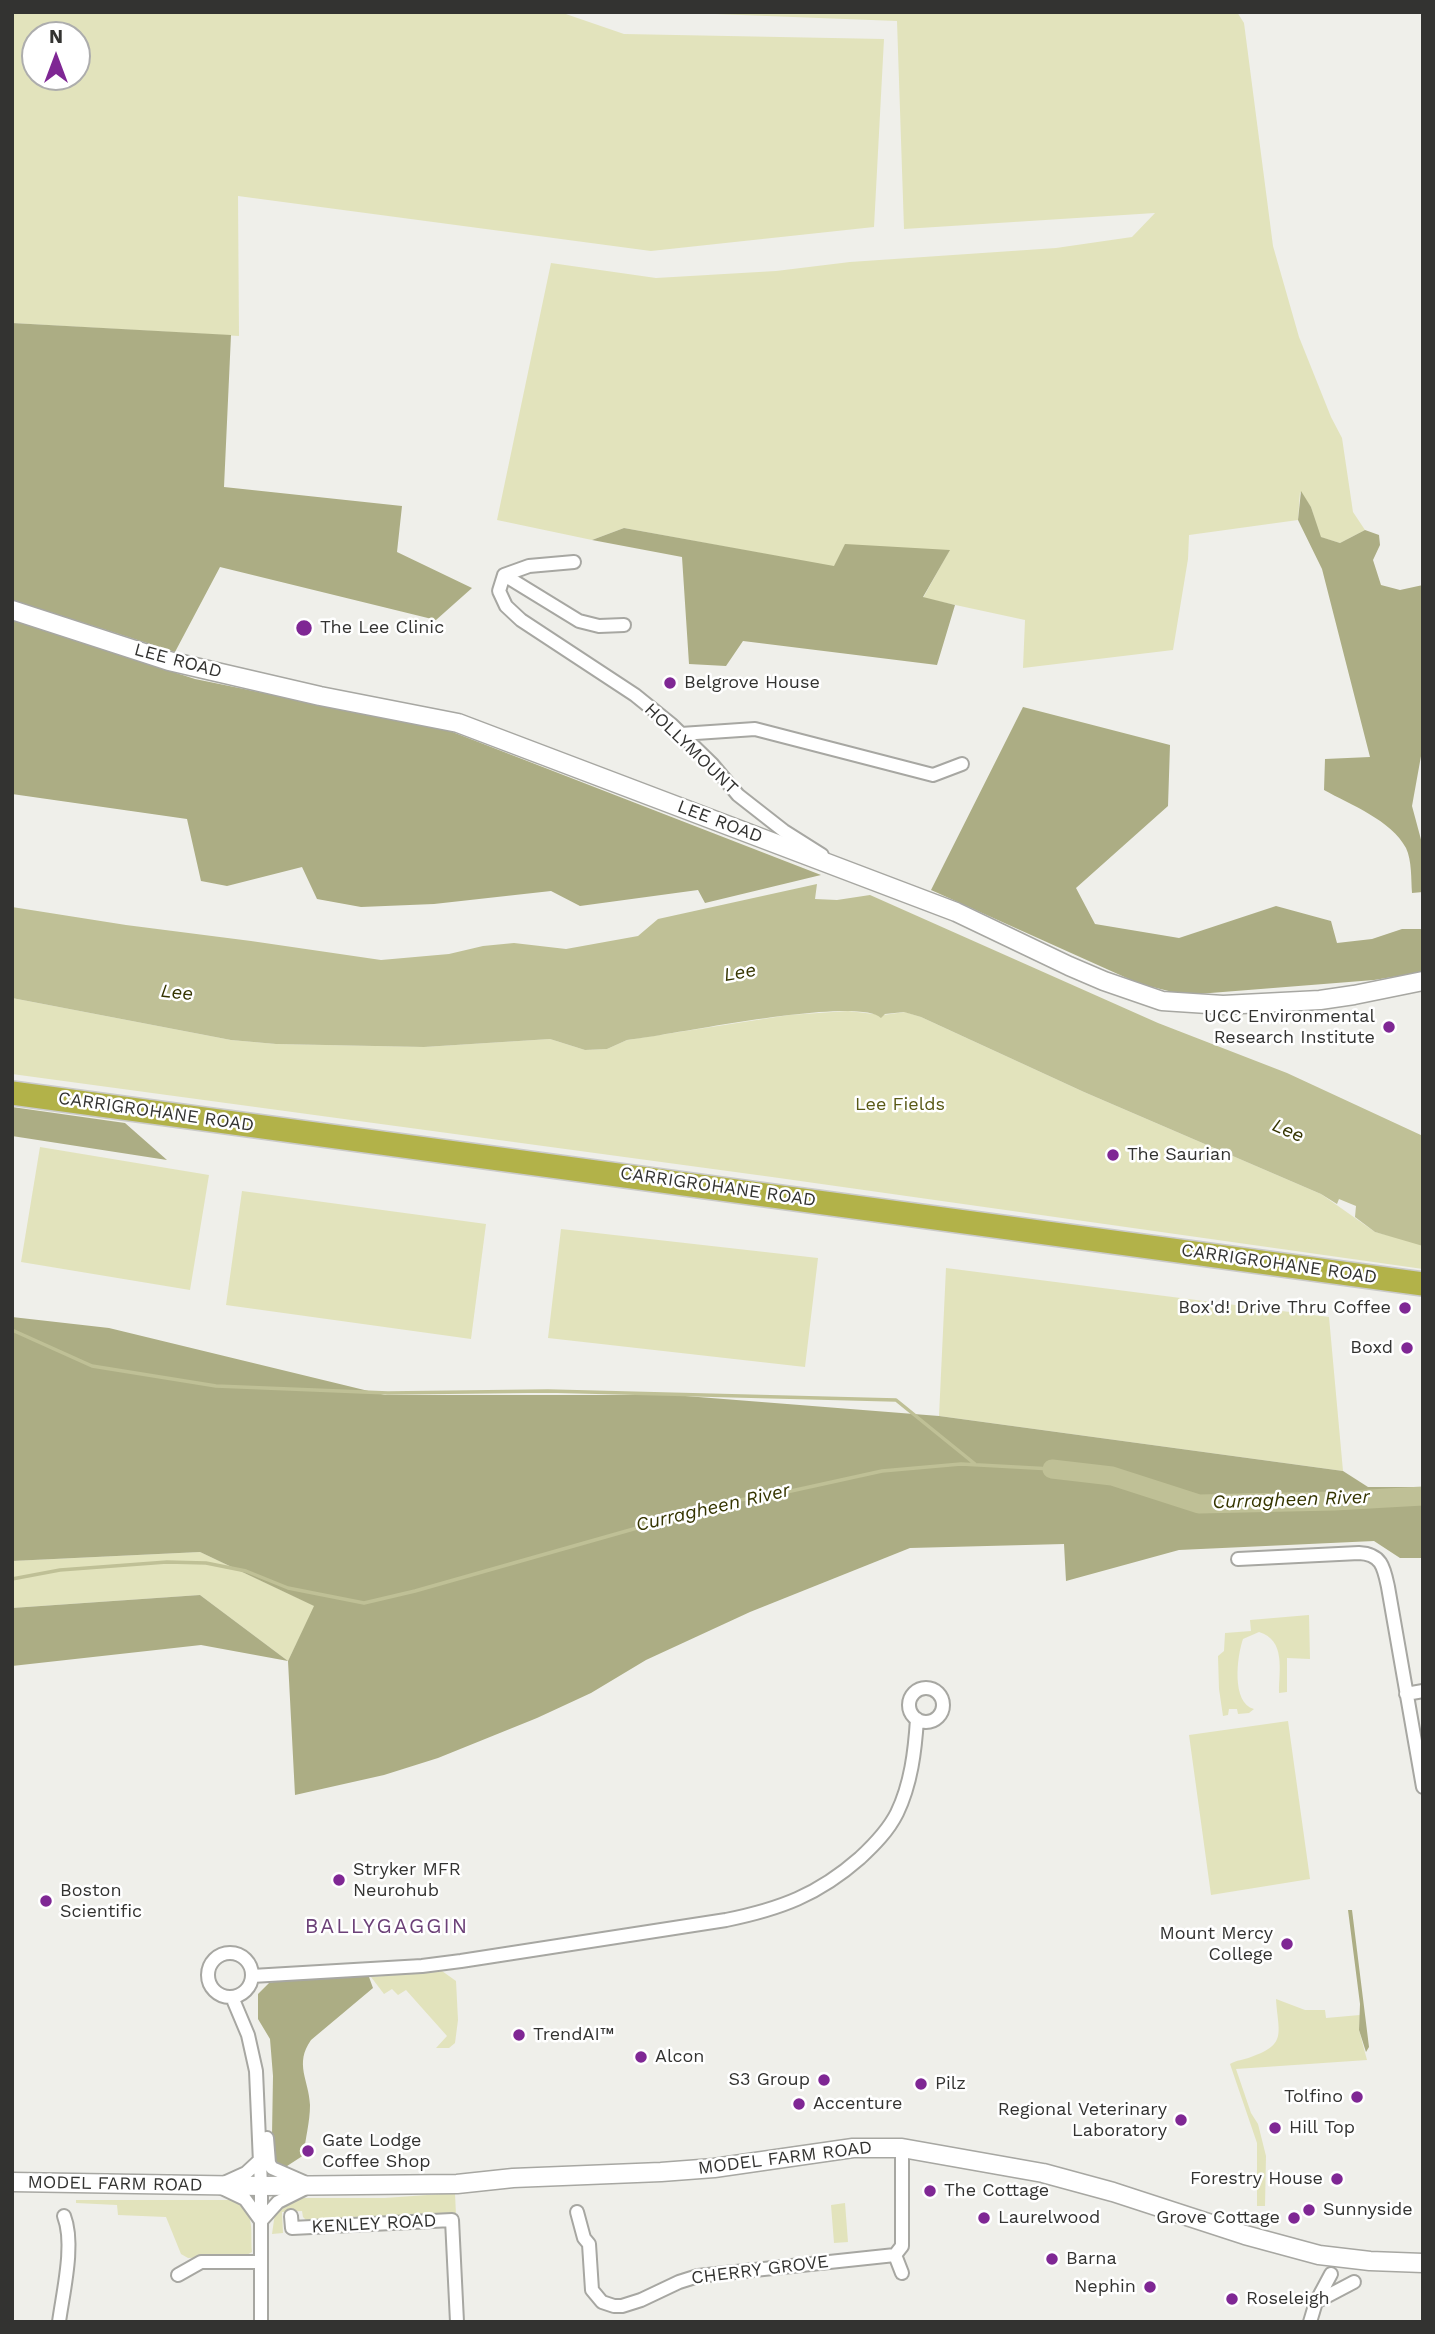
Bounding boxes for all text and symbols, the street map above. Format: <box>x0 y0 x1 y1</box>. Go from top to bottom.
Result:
north arrow <box>21 21 91 91</box>
text: N <box>49 25 63 48</box>
place label: The Lee Clinic <box>320 617 444 639</box>
marker: The Lee Clinic <box>294 618 314 638</box>
street label: LEE ROAD <box>132 639 224 683</box>
place label: Belgrove House <box>684 672 820 694</box>
marker: Belgrove House <box>662 675 678 691</box>
street label: HOLLYMOUNT <box>640 699 742 799</box>
street label: LEE ROAD <box>674 796 766 848</box>
water label: Lee <box>722 959 758 987</box>
water label: Lee <box>160 980 194 1006</box>
place label: UCC Environmental Research Institute <box>1204 1006 1375 1048</box>
marker: UCC Environmental Research Institute <box>1381 1019 1397 1035</box>
street label: CARRIGROHANE ROAD <box>57 1088 255 1136</box>
park label: Lee Fields <box>855 1094 945 1116</box>
water label: Lee <box>1269 1114 1307 1148</box>
place label: The Saurian <box>1127 1144 1231 1166</box>
marker: The Saurian <box>1105 1147 1121 1163</box>
street label: CARRIGROHANE ROAD <box>619 1163 817 1211</box>
street label: CARRIGROHANE ROAD <box>1180 1240 1378 1288</box>
place label: Box'd! Drive Thru Coffee <box>1178 1297 1391 1319</box>
marker: Box'd! Drive Thru Coffee <box>1397 1300 1413 1316</box>
place label: Boxd <box>1350 1337 1393 1359</box>
marker: Boxd <box>1399 1340 1415 1356</box>
water label: Curragheen River <box>634 1479 792 1537</box>
water label: Curragheen River <box>1212 1486 1370 1514</box>
place label: Stryker MFR Neurohub <box>353 1859 461 1902</box>
marker: Stryker MFR Neurohub <box>331 1872 347 1888</box>
place label: Boston Scientific <box>60 1880 142 1923</box>
marker: Boston Scientific <box>38 1893 54 1909</box>
district label: BALLYGAGGIN <box>306 1914 468 1940</box>
place label: Mount Mercy College <box>1159 1923 1273 1966</box>
marker: Mount Mercy College <box>1279 1936 1295 1952</box>
place label: TrendAI™ <box>533 2024 614 2046</box>
marker: TrendAI™ <box>511 2027 527 2043</box>
place label: Alcon <box>655 2046 704 2068</box>
marker: Alcon <box>633 2049 649 2065</box>
place label: S3 Group <box>729 2069 810 2091</box>
marker: S3 Group <box>816 2072 832 2088</box>
place label: Pilz <box>935 2073 966 2095</box>
marker: Pilz <box>913 2076 929 2092</box>
place label: Tolfino <box>1284 2086 1343 2108</box>
marker: Tolfino <box>1349 2089 1365 2105</box>
place label: Accenture <box>813 2093 902 2115</box>
marker: Accenture <box>791 2096 807 2112</box>
place label: Regional Veterinary Laboratory <box>998 2099 1167 2142</box>
marker: Regional Veterinary Laboratory <box>1173 2112 1189 2128</box>
place label: Hill Top <box>1289 2117 1355 2139</box>
marker: Hill Top <box>1267 2120 1283 2136</box>
place label: Gate Lodge Coffee Shop <box>322 2130 431 2172</box>
street label: MODEL FARM ROAD <box>697 2137 873 2179</box>
marker: Gate Lodge Coffee Shop <box>300 2143 316 2159</box>
place label: Forestry House <box>1190 2168 1323 2190</box>
marker: Forestry House <box>1329 2171 1345 2187</box>
street label: MODEL FARM ROAD <box>27 2172 203 2196</box>
place label: The Cottage <box>944 2180 1049 2202</box>
marker: The Cottage <box>922 2183 938 2199</box>
place label: Sunnyside <box>1323 2199 1413 2221</box>
marker: Sunnyside <box>1301 2202 1317 2218</box>
place label: Laurelwood <box>998 2207 1100 2229</box>
place label: Grove Cottage <box>1156 2207 1280 2229</box>
street label: KENLEY ROAD <box>311 2210 437 2238</box>
marker: Laurelwood <box>976 2210 992 2226</box>
marker: Grove Cottage <box>1286 2210 1302 2226</box>
place label: Barna <box>1066 2248 1117 2270</box>
street label: CHERRY GROVE <box>690 2251 830 2289</box>
marker: Barna <box>1044 2251 1060 2267</box>
place label: Nephin <box>1074 2276 1136 2298</box>
marker: Nephin <box>1142 2279 1158 2295</box>
place label: Roseleigh <box>1246 2288 1330 2310</box>
marker: Roseleigh <box>1224 2291 1240 2307</box>

